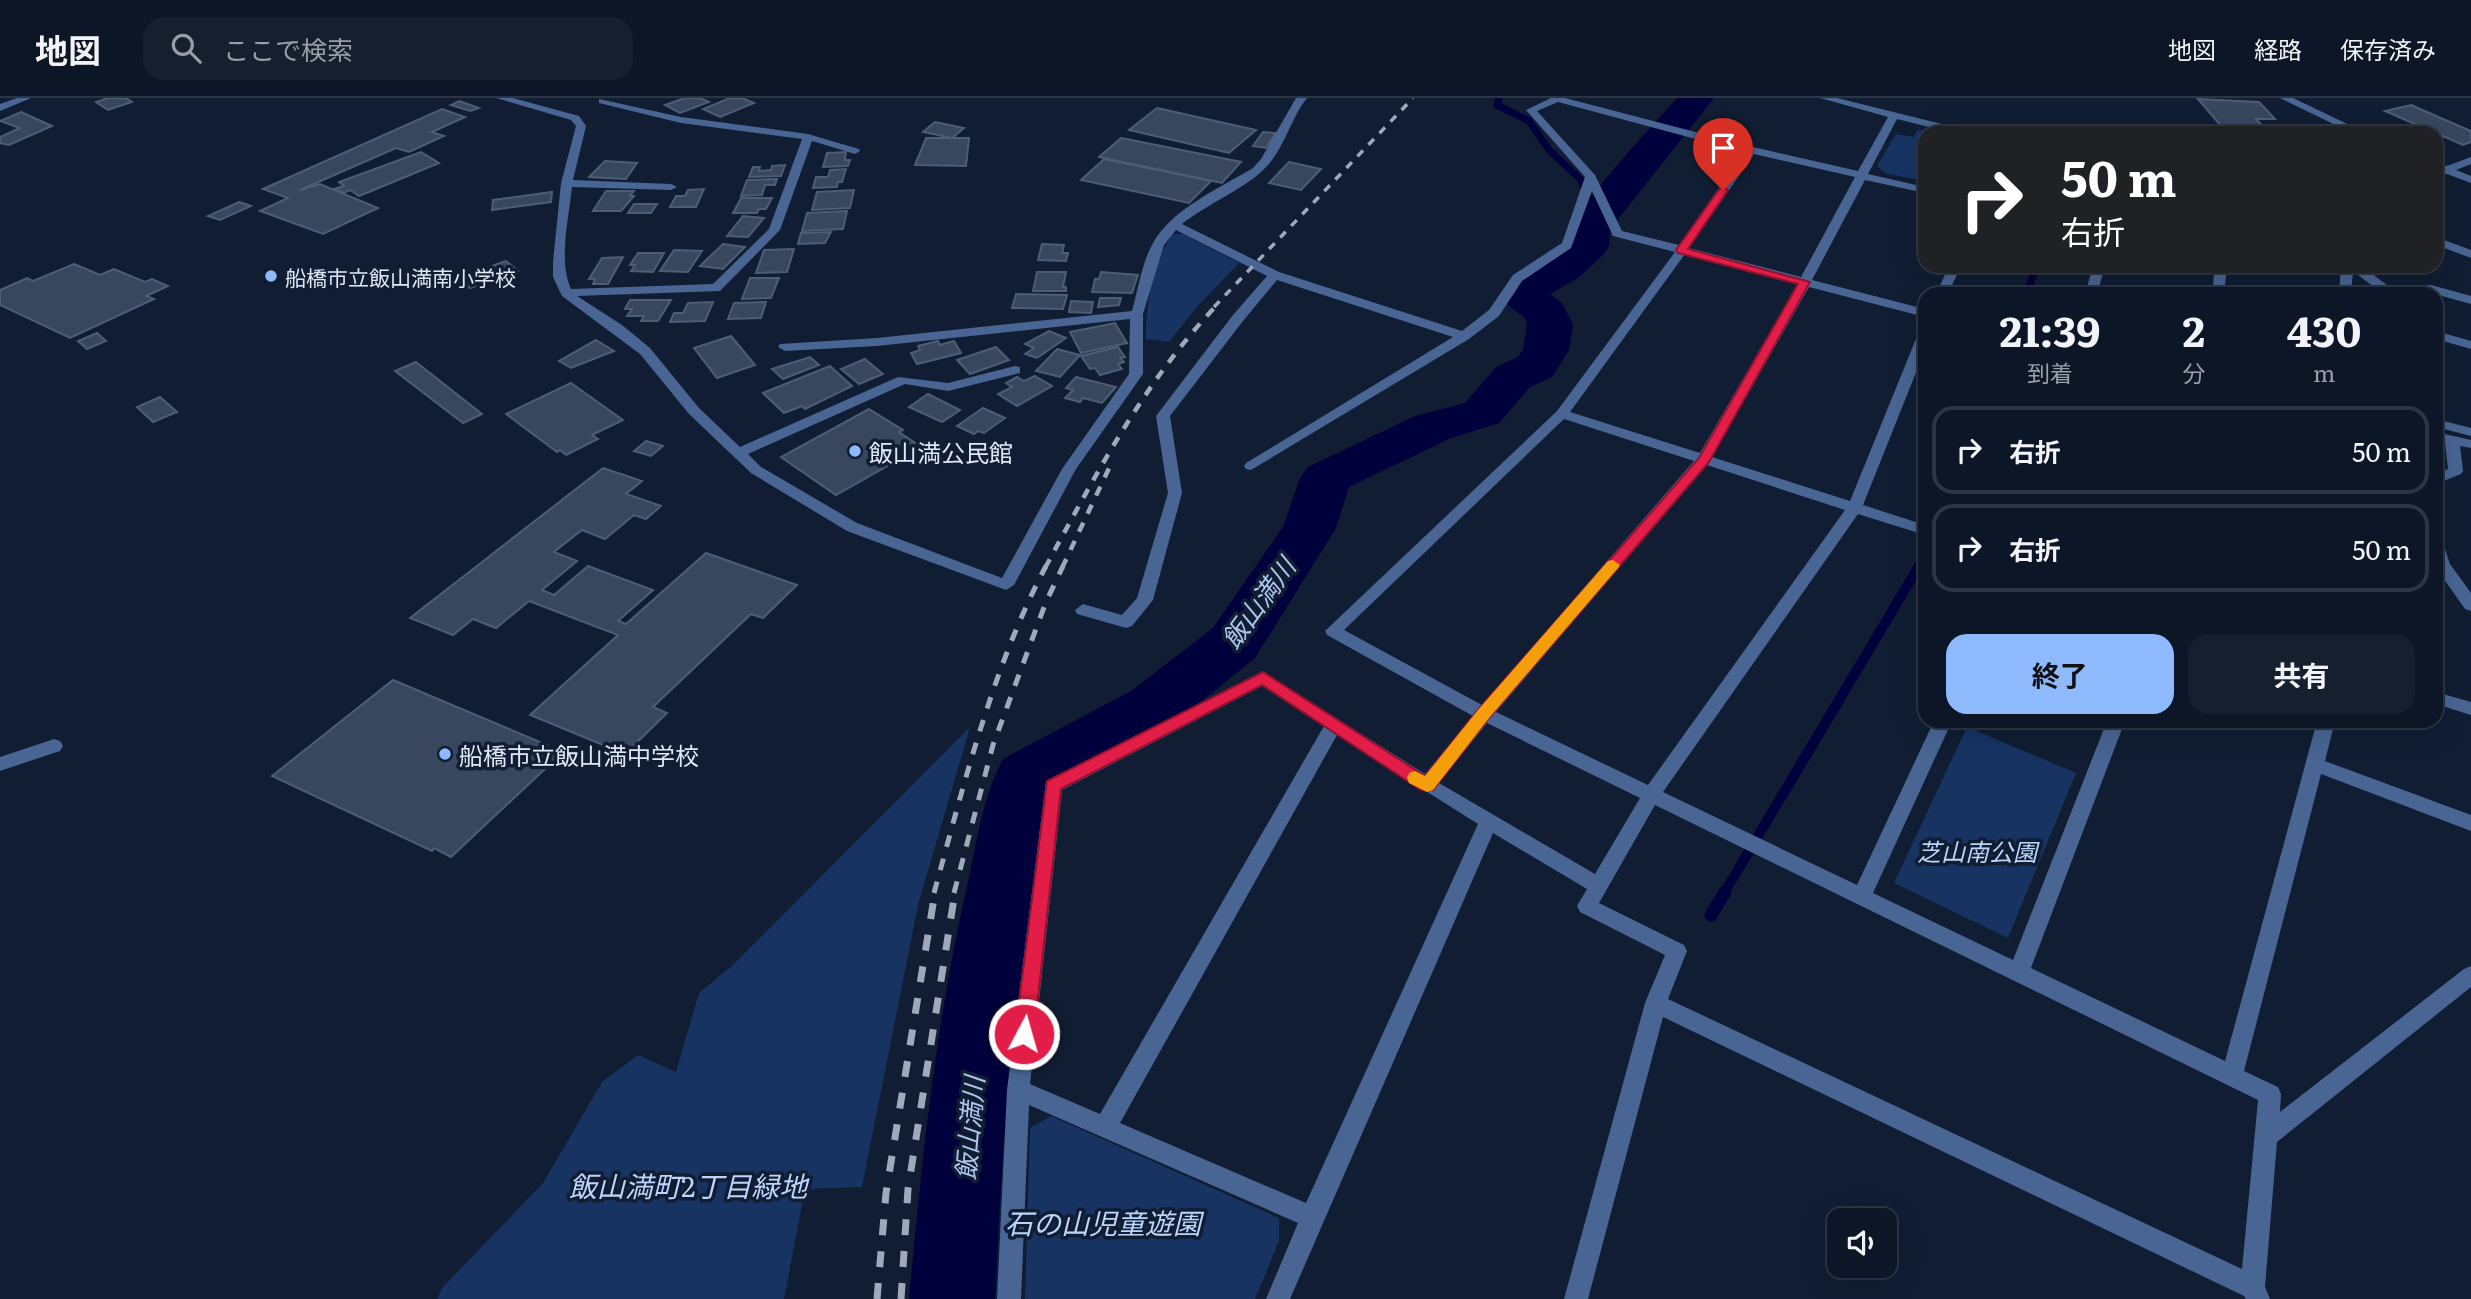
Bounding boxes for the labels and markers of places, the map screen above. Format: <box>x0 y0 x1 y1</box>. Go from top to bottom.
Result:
pin <box>1693 118 1753 190</box>
place label: 船橋市立飯山満南小学校 <box>285 261 516 292</box>
marker: 船橋市立飯山満南小学校 <box>263 268 279 284</box>
place label: 飯山満公民館 <box>869 434 1013 469</box>
marker: 飯山満公民館 <box>847 443 863 459</box>
place label: 船橋市立飯山満中学校 <box>459 737 699 772</box>
marker: 船橋市立飯山満中学校 <box>437 746 453 762</box>

